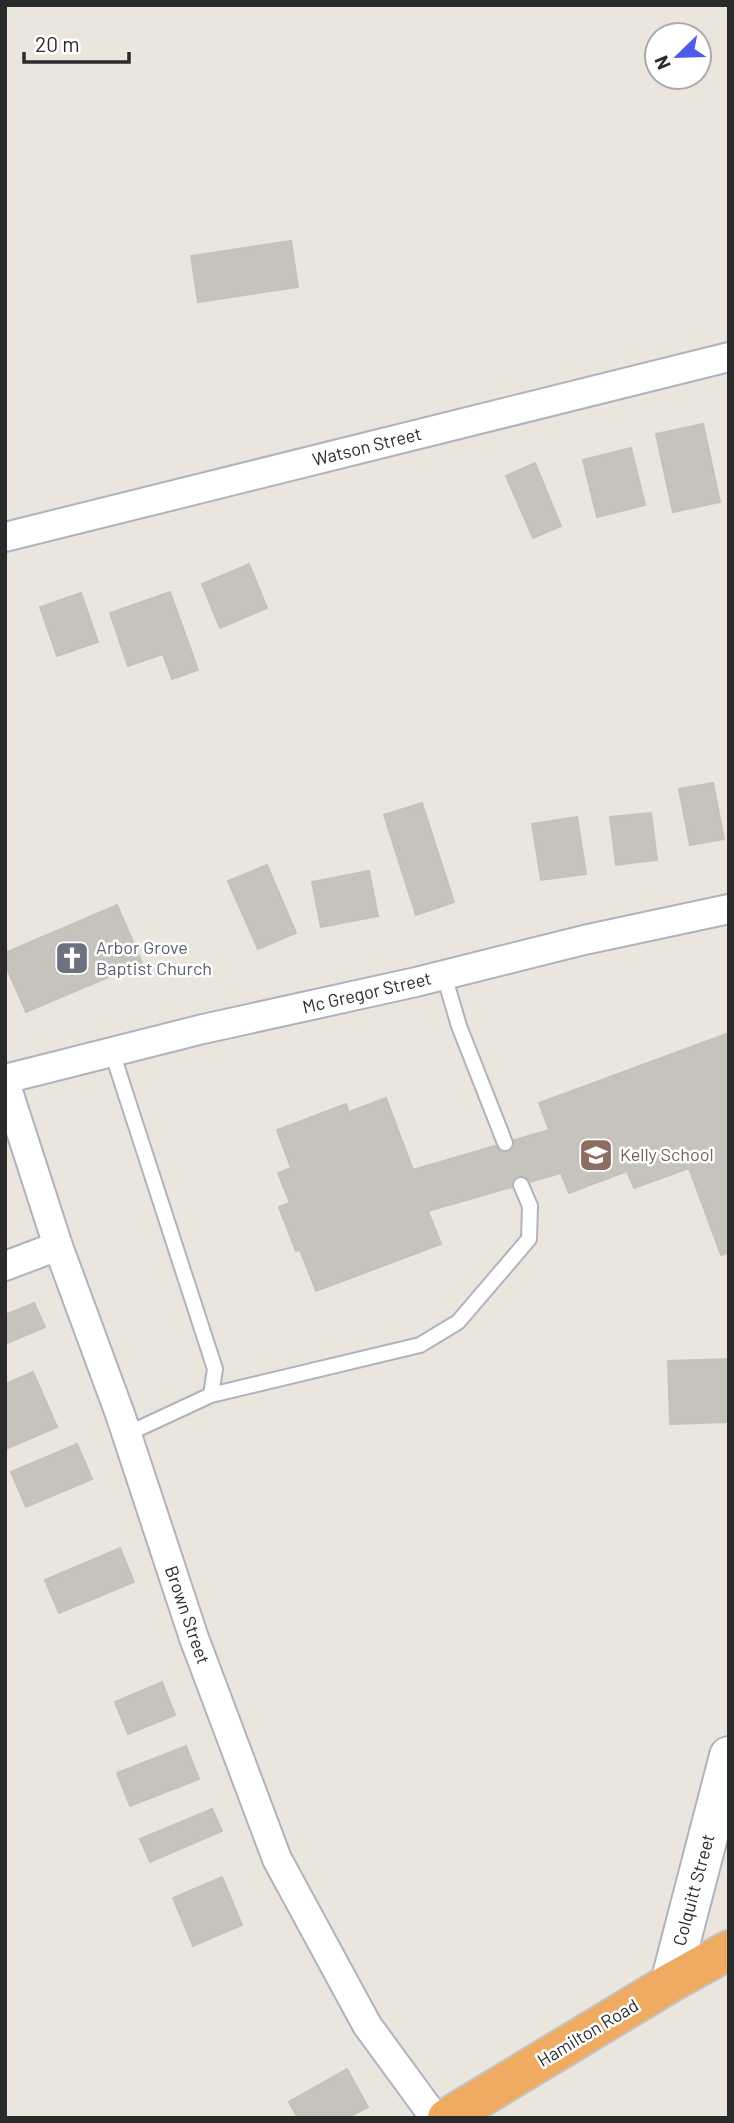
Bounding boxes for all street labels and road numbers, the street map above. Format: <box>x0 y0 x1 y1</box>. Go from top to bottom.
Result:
street label: Watson Street <box>310 422 424 470</box>
street label: Mc Gregor Street <box>300 966 433 1018</box>
street label: Brown Street <box>161 1563 215 1667</box>
street label: Colquitt Street <box>668 1831 719 1948</box>
street label: Hamilton Road <box>533 1993 642 2071</box>

